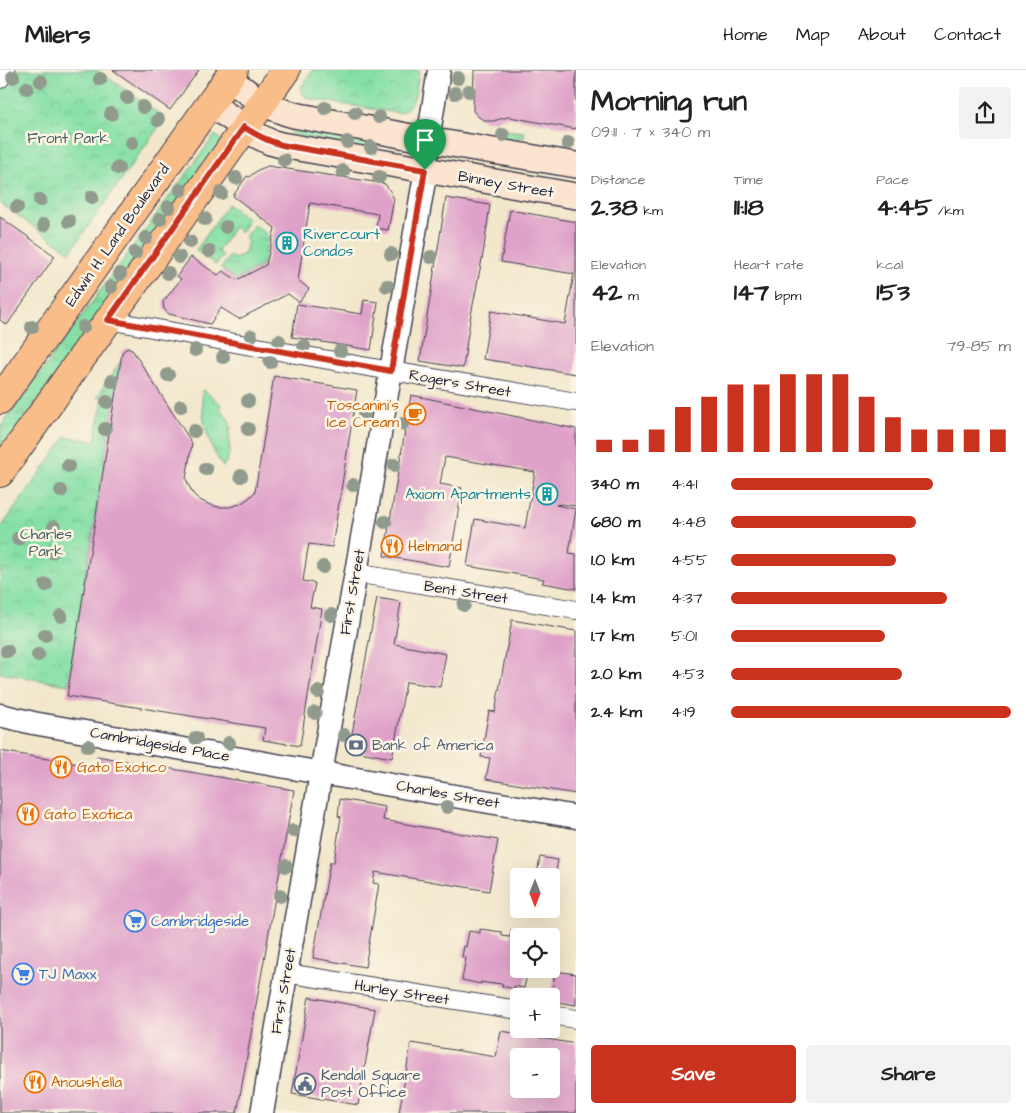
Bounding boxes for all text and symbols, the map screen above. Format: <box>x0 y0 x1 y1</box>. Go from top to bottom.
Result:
text: Milers <box>25 18 91 52</box>
text: Home <box>723 22 768 47</box>
text: Map <box>796 22 830 47</box>
text: About <box>858 22 906 47</box>
text: Contact <box>934 22 1001 47</box>
text: Morning run <box>591 82 747 121</box>
button: share <box>959 87 1011 139</box>
pin <box>404 119 446 170</box>
text: 09:11 · 7 × 340 m <box>591 121 710 143</box>
icon: arrive <box>411 126 439 154</box>
park label: Front Park <box>27 128 109 149</box>
street label: Edwin H. Land Boulevard <box>60 160 175 311</box>
street label: Binney Street <box>456 166 555 204</box>
text: Distance <box>591 170 645 190</box>
text: Time <box>734 170 763 190</box>
text: Pace <box>876 170 909 190</box>
text: 2.38 <box>591 190 638 225</box>
text: 11:18 <box>734 190 764 225</box>
text: 4:45 <box>876 190 932 225</box>
text: km <box>638 201 663 221</box>
text: /km <box>932 201 964 221</box>
place label: Rivercourt Condos <box>303 224 380 262</box>
building icon: Rivercourt Condos <box>275 231 299 255</box>
text: Elevation <box>591 255 646 275</box>
text: Heart rate <box>734 255 804 275</box>
text: kcal <box>876 255 903 275</box>
text: 42 <box>591 275 622 310</box>
text: 147 <box>734 275 769 310</box>
text: 153 <box>876 275 910 310</box>
text: m <box>622 286 639 306</box>
text: bpm <box>769 286 801 306</box>
text: Elevation <box>591 335 654 357</box>
text: 79–85 m <box>947 335 1011 357</box>
street label: Rogers Street <box>407 364 512 404</box>
place label: Toscanini's Ice Cream <box>327 395 399 433</box>
cafe icon: Toscanini's Ice Cream <box>403 402 427 426</box>
text: 340 m <box>591 473 639 495</box>
text: 4:41 <box>671 473 698 495</box>
building icon: Axiom Apartments <box>535 482 559 506</box>
place label: Axiom Apartments <box>405 484 531 505</box>
text: 680 m <box>591 511 640 533</box>
text: 4:48 <box>671 511 706 533</box>
park label: Charles Park <box>20 524 72 562</box>
restaurant icon: Helmand <box>380 534 404 558</box>
place label: Helmand <box>408 536 462 557</box>
street label: First Street <box>335 548 370 637</box>
text: 1.0 km <box>591 549 634 571</box>
text: 4:55 <box>671 549 707 571</box>
street label: Bent Street <box>422 576 509 609</box>
text: 1.4 km <box>591 587 635 609</box>
text: 4:37 <box>671 587 703 609</box>
text: 1.7 km <box>591 625 634 647</box>
text: 5:01 <box>671 625 697 647</box>
text: 2.0 km <box>591 663 641 685</box>
text: 4:53 <box>671 663 704 685</box>
text: 2.4 km <box>591 701 642 723</box>
text: 4:19 <box>671 701 696 723</box>
street label: Cambridgeside Place <box>88 722 231 768</box>
bank icon: Bank of America <box>344 733 368 757</box>
place label: Bank of America <box>372 735 494 756</box>
restaurant icon: Gato Exotico <box>49 755 73 779</box>
place label: Gato Exotico <box>77 757 167 778</box>
street label: Charles Street <box>395 775 501 814</box>
restaurant icon: Gato Exotica <box>16 802 40 826</box>
place label: Gato Exotica <box>44 804 133 825</box>
north arrow <box>510 868 560 918</box>
map controls <box>510 868 560 1098</box>
supermarket icon: Cambridgeside <box>123 909 147 933</box>
place label: Cambridgeside <box>151 911 249 933</box>
button: locate <box>510 928 560 978</box>
street label: First Street <box>266 947 301 1036</box>
supermarket icon: TJ Maxx <box>11 962 35 986</box>
place label: TJ Maxx <box>39 964 97 985</box>
street label: Hurley Street <box>353 975 451 1011</box>
button: + <box>510 988 560 1038</box>
button: Save <box>591 1045 796 1103</box>
button: Share <box>806 1045 1011 1103</box>
button: − <box>510 1048 560 1098</box>
place label: Kendall Square Post Office <box>321 1065 421 1103</box>
restaurant icon: Anoush'ella <box>23 1070 47 1094</box>
place label: Anoush'ella <box>51 1072 122 1093</box>
public building icon: Kendall Square Post Office <box>293 1072 317 1096</box>

